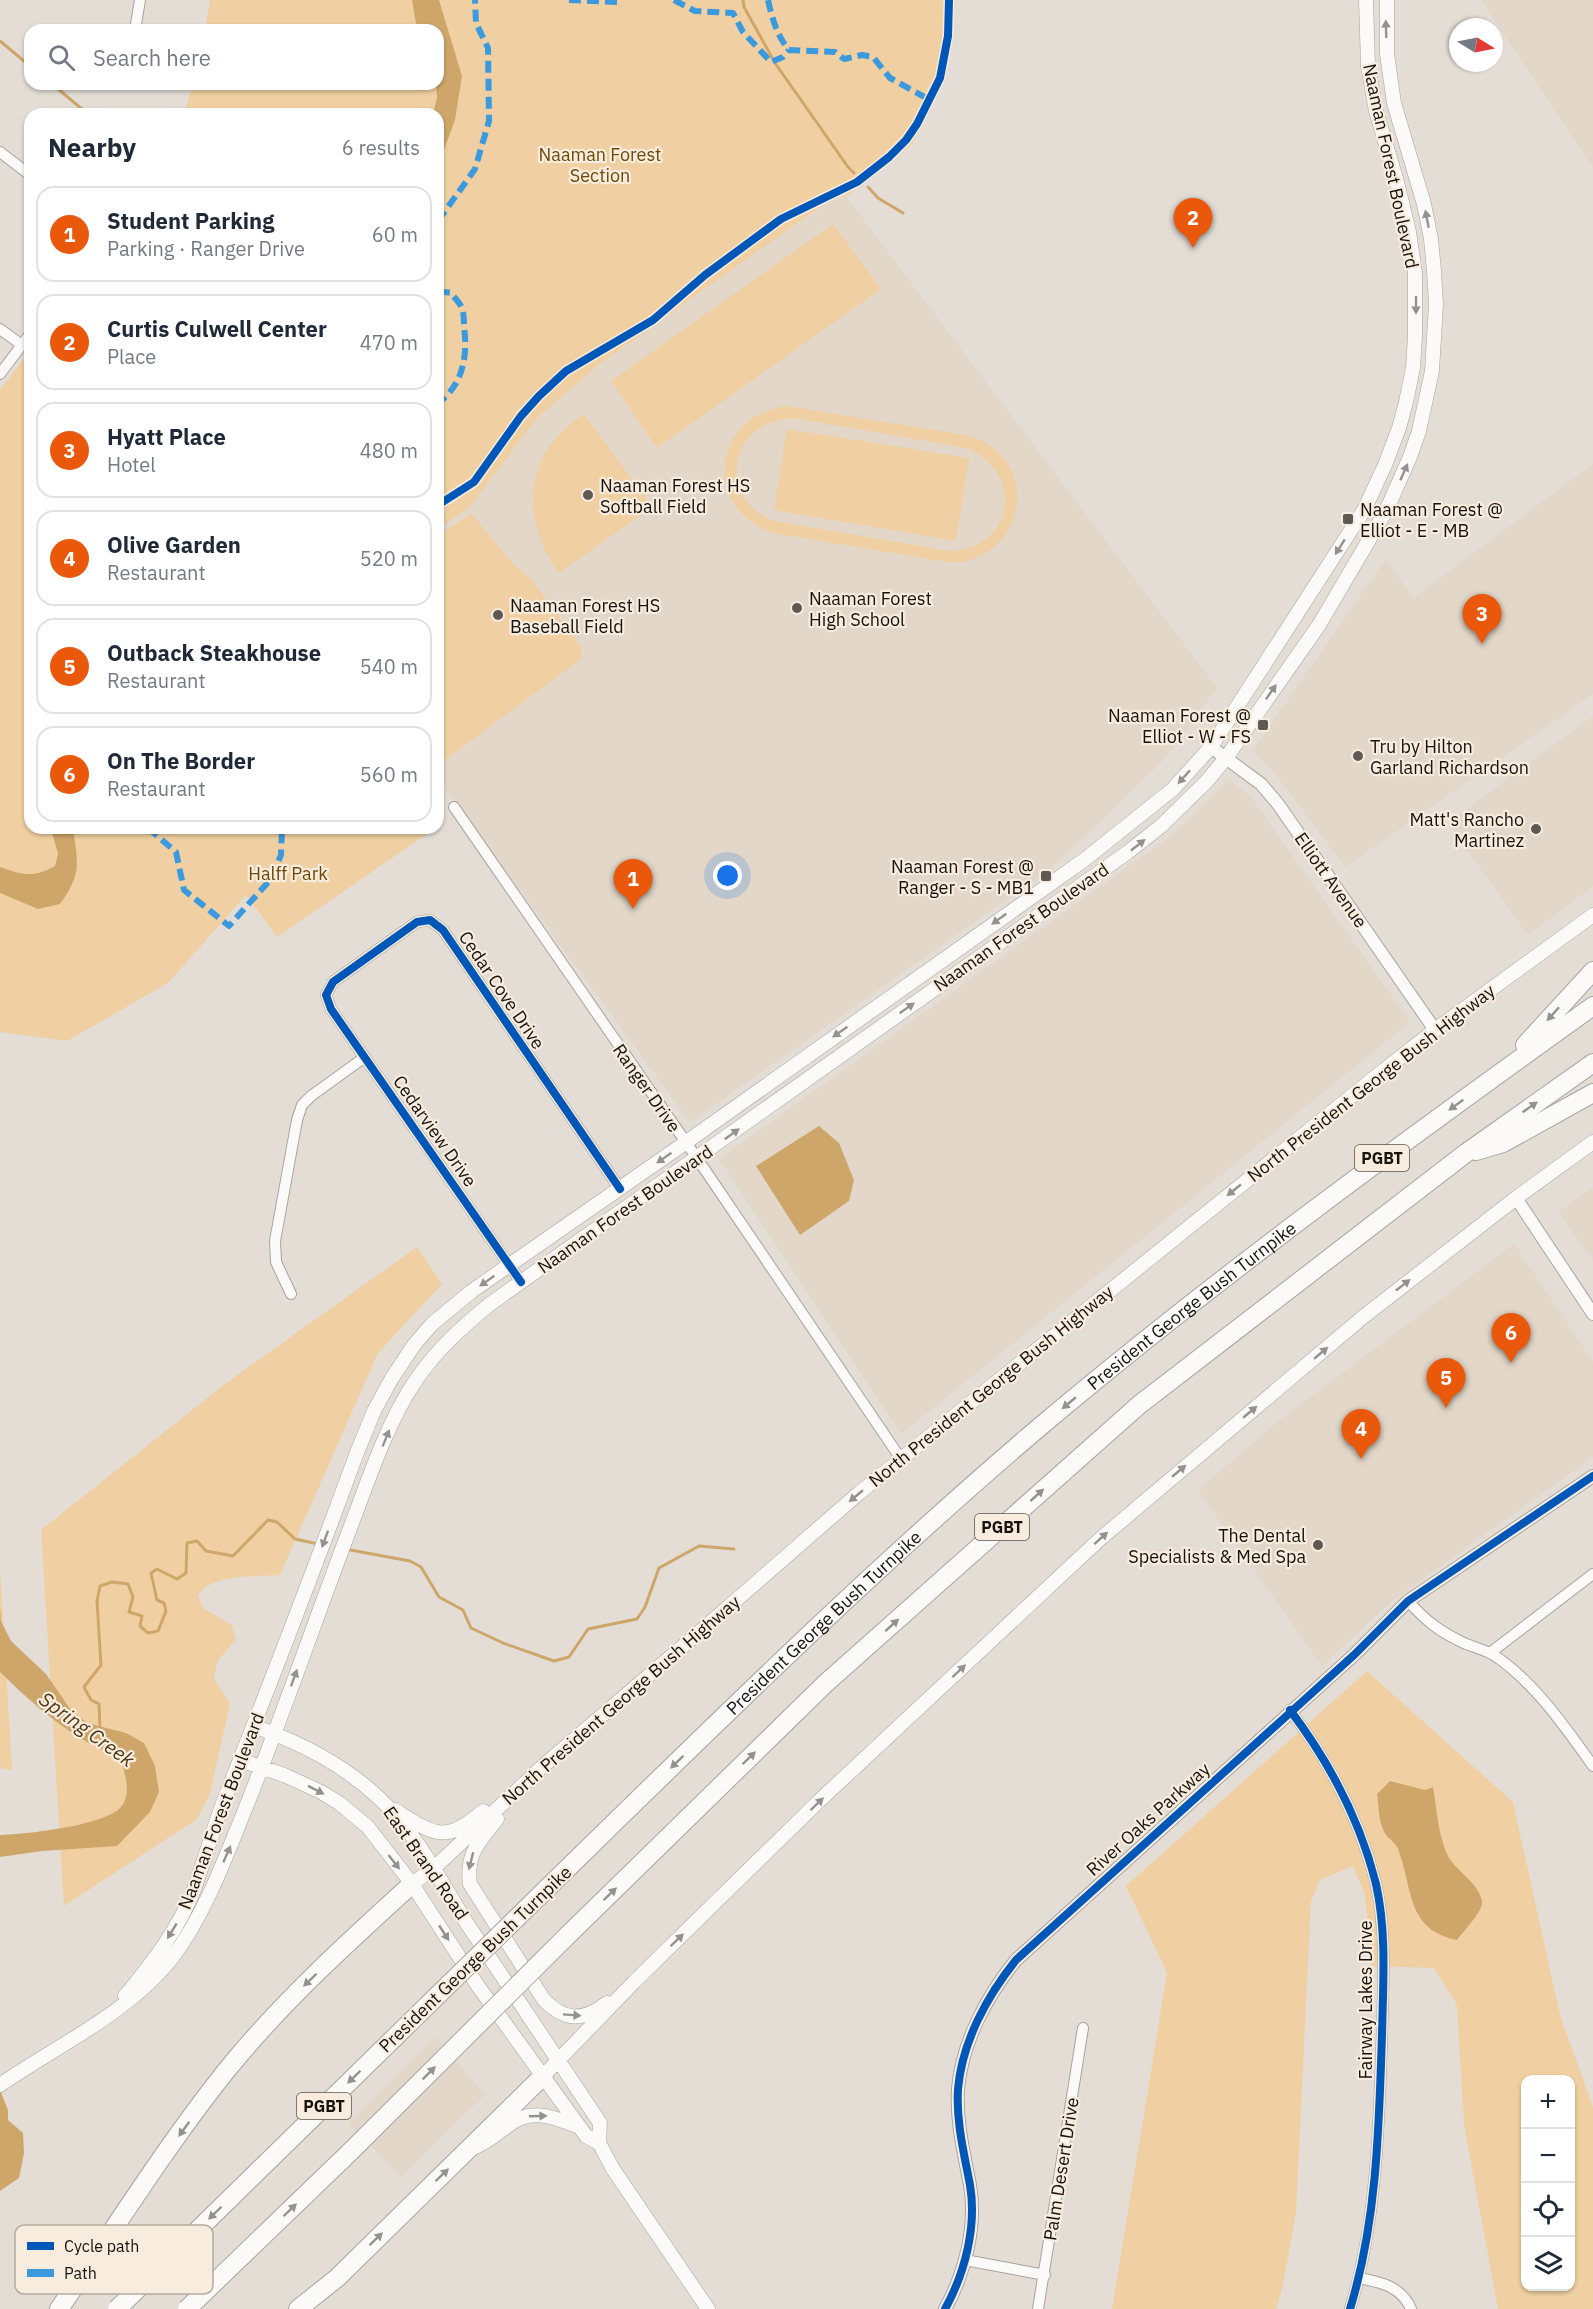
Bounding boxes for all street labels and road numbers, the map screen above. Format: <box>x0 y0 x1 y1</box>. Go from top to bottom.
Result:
street label: Naaman Forest Boulevard <box>1358 61 1424 271</box>
street label: Elliott Avenue <box>1290 828 1372 932</box>
street label: Naaman Forest Boulevard <box>929 858 1113 996</box>
street label: Cedar Cove Drive <box>454 926 550 1054</box>
street label: North President George Bush Highway <box>1242 979 1500 1187</box>
street label: Ranger Drive <box>608 1039 686 1137</box>
street label: Cedarview Drive <box>388 1071 482 1191</box>
street label: Naaman Forest Boulevard <box>533 1140 717 1278</box>
road number: PGBT <box>1355 1145 1409 1171</box>
street label: President George Bush Turnpike <box>1082 1216 1301 1394</box>
street label: North President George Bush Highway <box>864 1280 1118 1492</box>
road number: PGBT <box>975 1514 1029 1540</box>
street label: President George Bush Turnpike <box>721 1525 926 1720</box>
street label: North President George Bush Highway <box>497 1590 745 1810</box>
street label: Naaman Forest Boulevard <box>173 1709 269 1913</box>
street label: River Oaks Parkway <box>1081 1757 1215 1881</box>
street label: East Brand Road <box>378 1802 474 1924</box>
street label: President George Bush Turnpike <box>374 1861 576 2057</box>
street label: Fairway Lakes Drive <box>1354 1920 1377 2080</box>
road number: PGBT <box>297 2093 351 2119</box>
street label: Palm Desert Drive <box>1038 2096 1084 2242</box>

